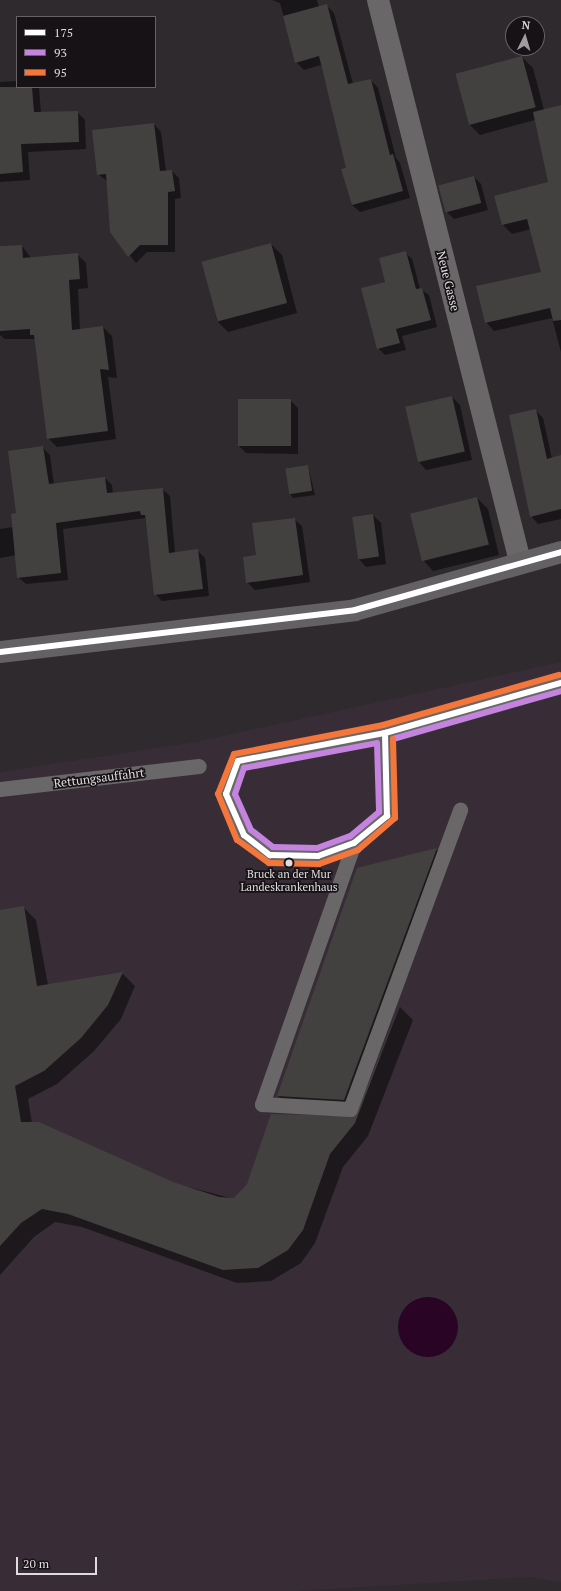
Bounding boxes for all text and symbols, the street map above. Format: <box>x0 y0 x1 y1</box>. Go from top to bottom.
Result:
legend <box>16 16 156 88</box>
north arrow <box>505 16 545 56</box>
text: N <box>521 18 531 32</box>
text: 175 <box>54 25 73 40</box>
text: 93 <box>54 45 67 60</box>
text: 95 <box>54 65 67 80</box>
street label: Neue Gasse <box>434 249 462 313</box>
street label: Rettungsauffahrt <box>53 765 145 791</box>
marker: Bruck an der Mur Landeskrankenhaus <box>284 858 294 868</box>
place label: Bruck an der Mur Landeskrankenhaus <box>240 868 338 894</box>
scale bar <box>18 1549 99 1575</box>
text: 20 m <box>23 1556 49 1571</box>

